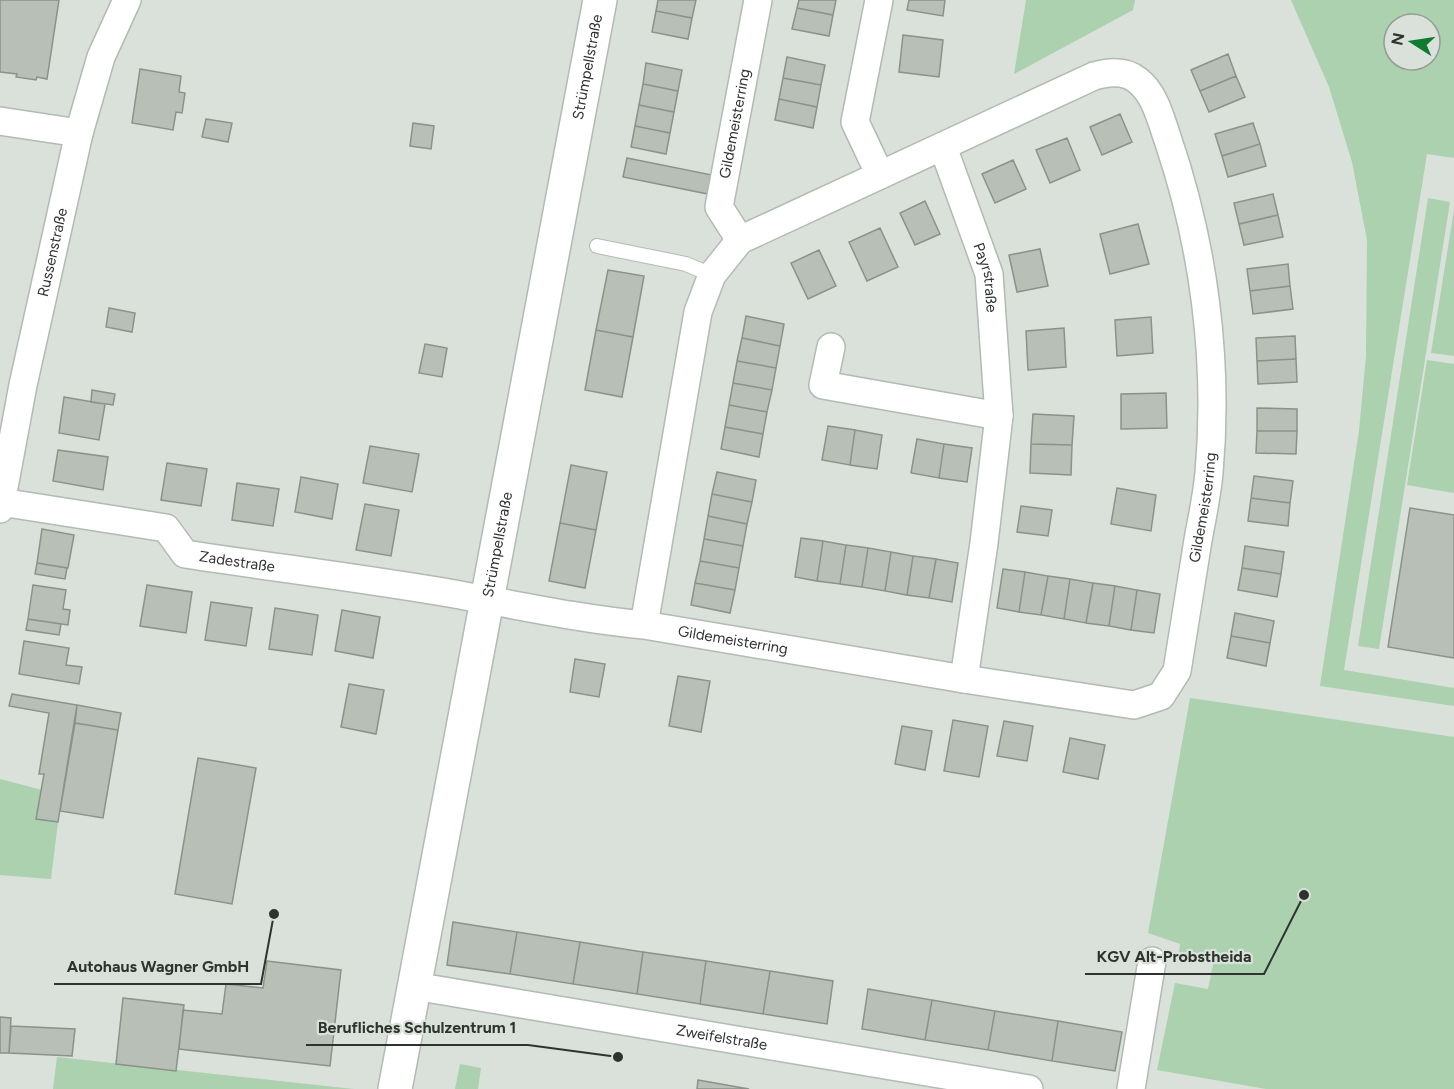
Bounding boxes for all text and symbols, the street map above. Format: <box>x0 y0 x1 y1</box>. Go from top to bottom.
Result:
north arrow <box>1382 12 1442 72</box>
street label: Strümpellstraße <box>569 13 606 121</box>
text: N <box>1387 31 1408 47</box>
street label: Gildemeisterring <box>716 67 754 180</box>
street label: Russenstraße <box>34 206 71 298</box>
street label: Payrstraße <box>969 240 1001 313</box>
street label: Gildemeisterring <box>1186 452 1220 564</box>
street label: Strümpellstraße <box>479 490 516 599</box>
street label: Zadestraße <box>198 547 276 576</box>
street label: Gildemeisterring <box>677 622 789 658</box>
callout: KGV Alt-Probstheida <box>1085 940 1264 974</box>
text: KGV Alt-Probstheida <box>1097 947 1251 966</box>
callout: Autohaus Wagner GmbH <box>54 950 261 984</box>
text: Autohaus Wagner GmbH <box>67 957 249 976</box>
callout: Berufliches Schulzentrum 1 <box>306 1011 528 1045</box>
text: Berufliches Schulzentrum 1 <box>318 1018 516 1037</box>
street label: Zweifelstraße <box>675 1021 769 1054</box>

